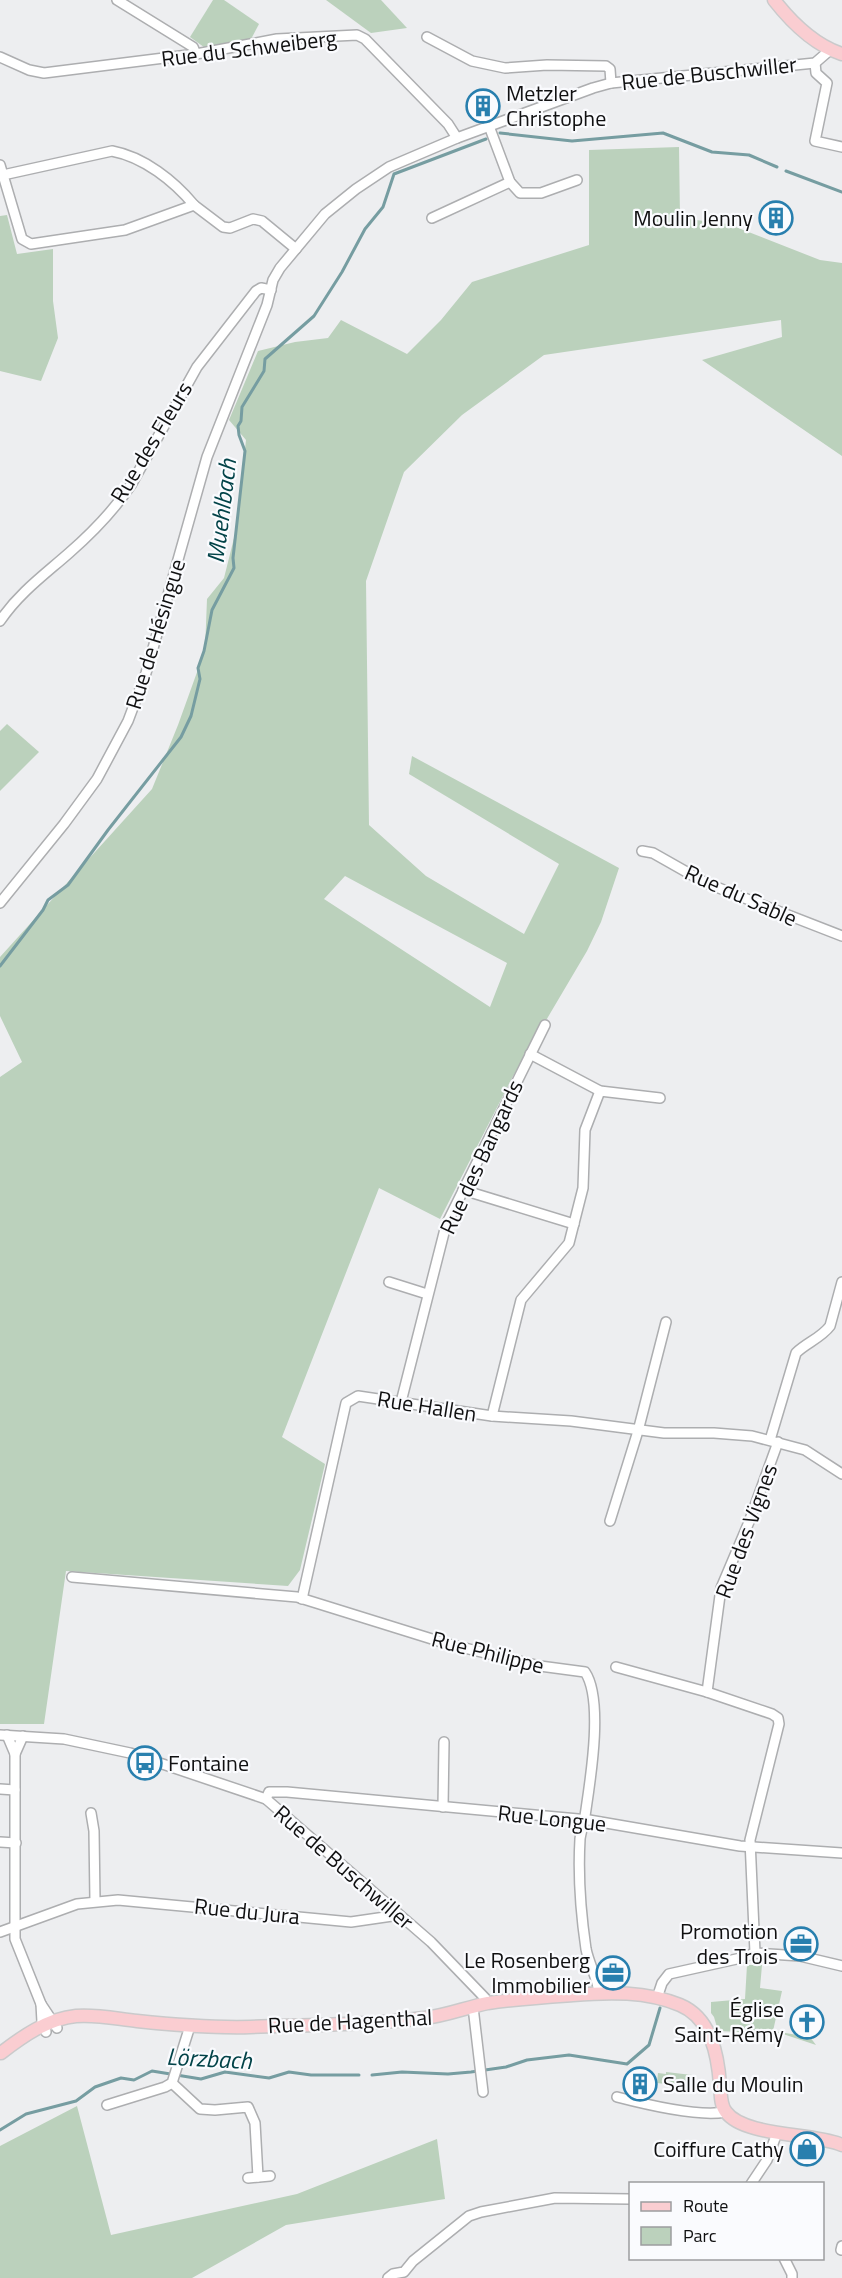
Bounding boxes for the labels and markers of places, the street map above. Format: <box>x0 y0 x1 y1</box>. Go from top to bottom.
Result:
place label: Metzler Christophe <box>506 76 606 135</box>
building icon: Metzler Christophe <box>465 88 501 124</box>
building icon: Moulin Jenny <box>758 200 794 236</box>
place label: Moulin Jenny <box>633 201 753 235</box>
bus stop icon: Fontaine <box>127 1745 163 1781</box>
place label: Fontaine <box>168 1746 249 1780</box>
place label: Promotion des Trois <box>680 1914 778 1973</box>
office icon: Promotion des Trois <box>783 1926 819 1962</box>
place label: Le Rosenberg Immobilier <box>464 1943 590 2002</box>
office icon: Le Rosenberg Immobilier <box>595 1955 631 1991</box>
place label: Église Saint-Rémy <box>674 1992 784 2051</box>
church icon: Église Saint-Rémy <box>789 2004 825 2040</box>
building icon: Salle du Moulin <box>622 2066 658 2102</box>
place label: Salle du Moulin <box>663 2067 804 2101</box>
shop icon: Coiffure Cathy <box>789 2131 825 2167</box>
place label: Coiffure Cathy <box>653 2132 784 2166</box>

